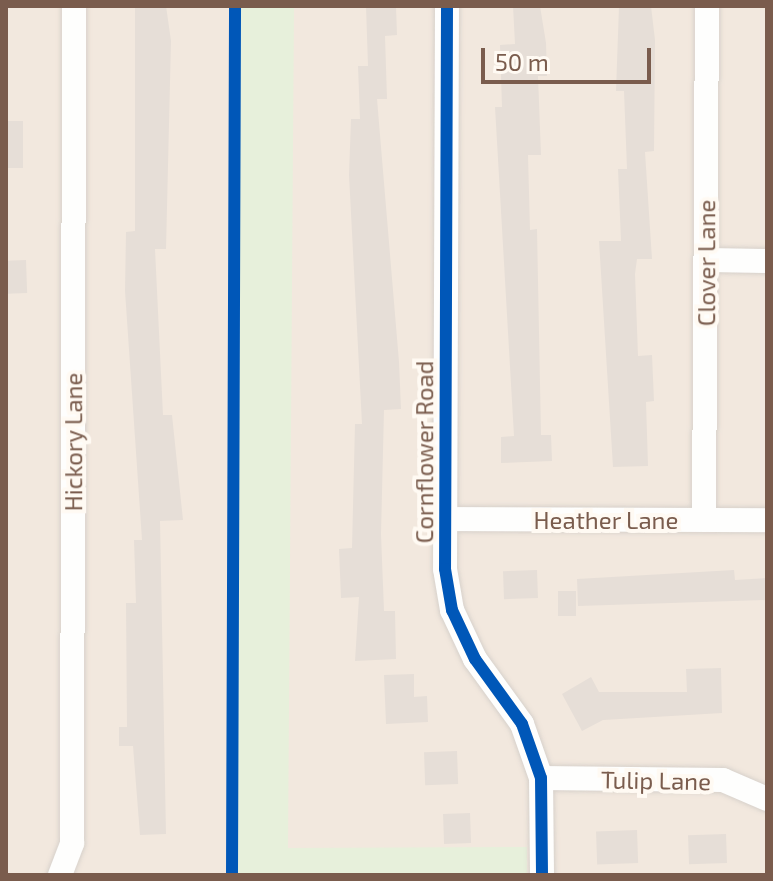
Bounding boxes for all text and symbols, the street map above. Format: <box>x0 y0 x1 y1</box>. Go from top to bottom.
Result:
scale bar <box>485 32 655 82</box>
text: 50 m <box>495 47 549 76</box>
street label: Clover Lane <box>692 199 720 327</box>
street label: Cornflower Road <box>410 360 438 544</box>
street label: Hickory Lane <box>59 372 87 512</box>
street label: Heather Lane <box>533 506 679 534</box>
street label: Tulip Lane <box>601 765 711 795</box>

